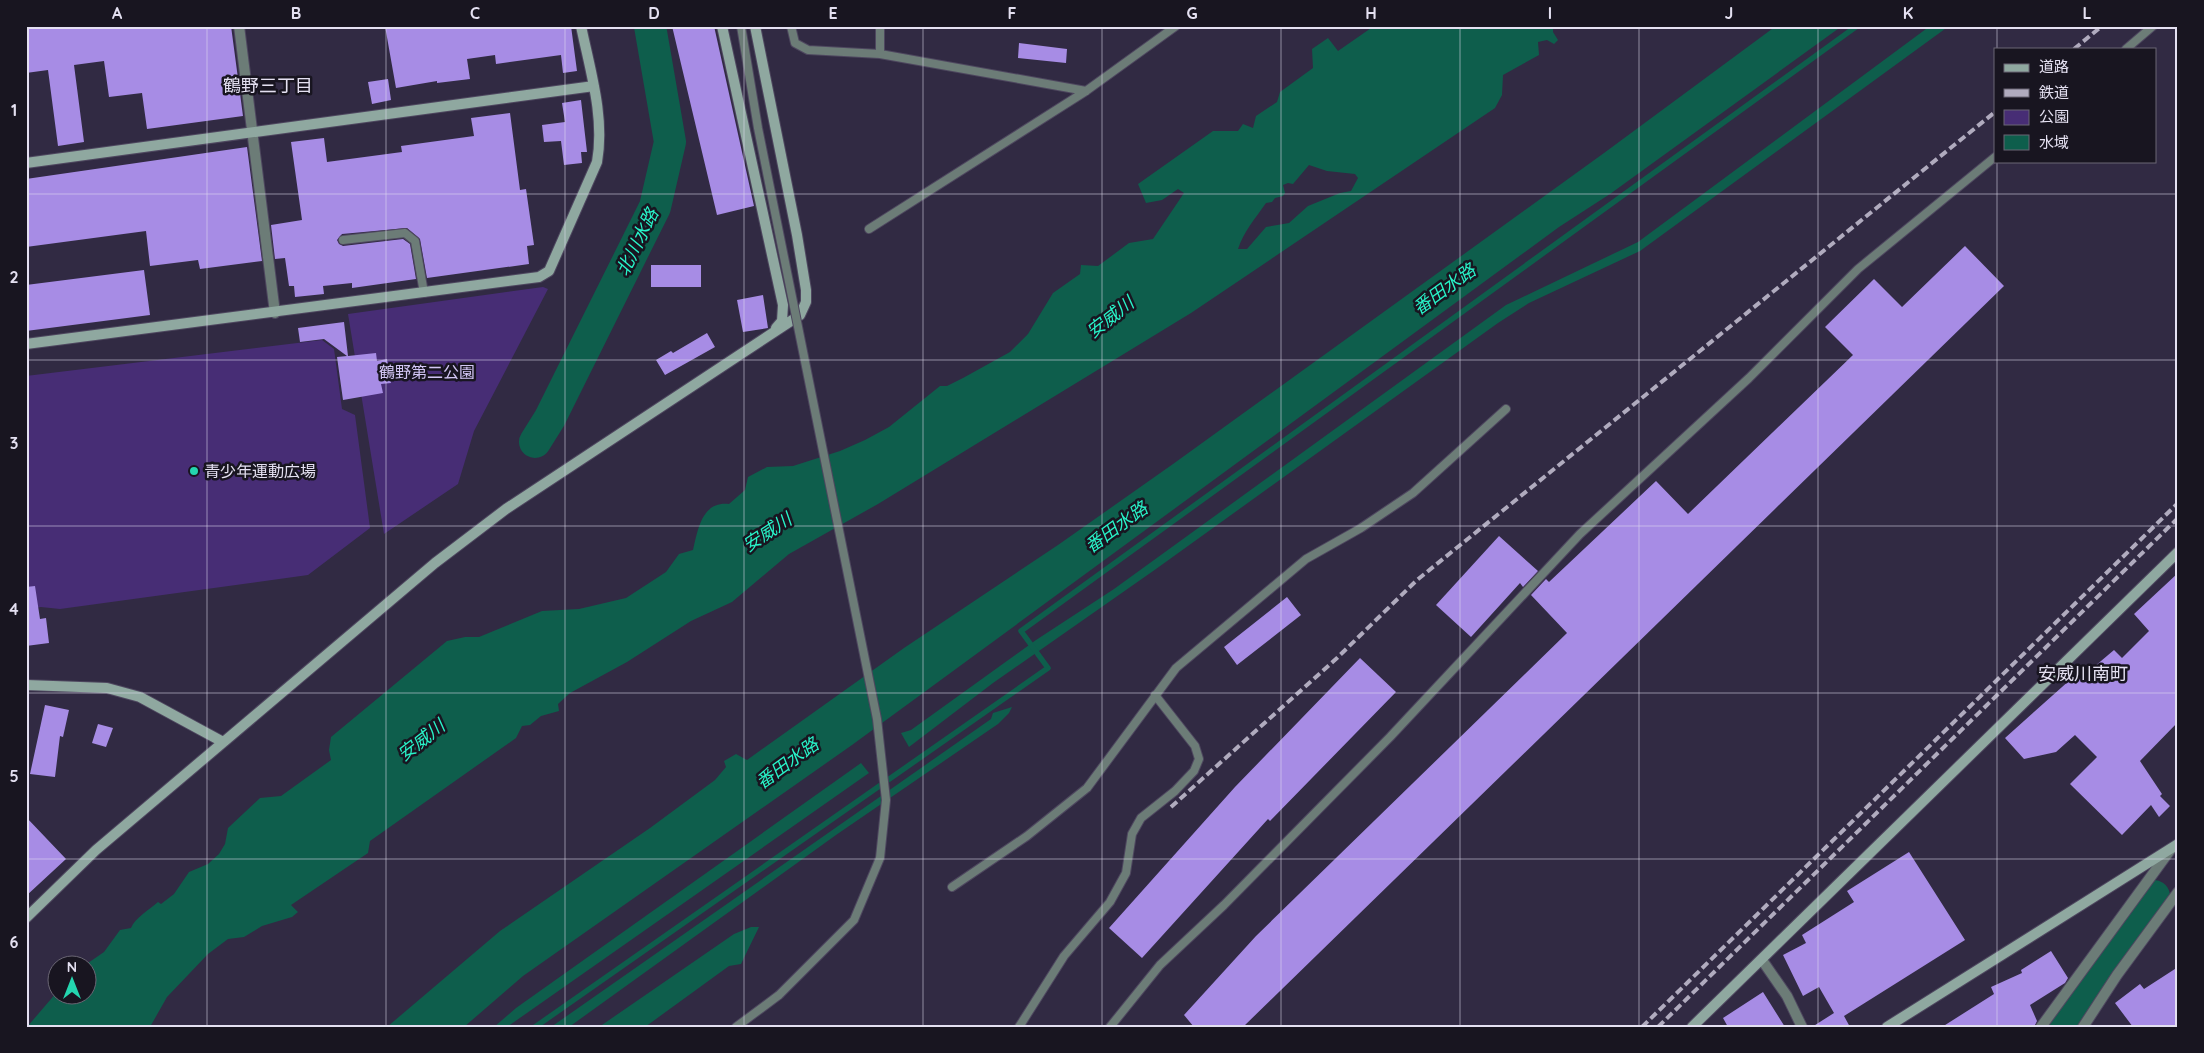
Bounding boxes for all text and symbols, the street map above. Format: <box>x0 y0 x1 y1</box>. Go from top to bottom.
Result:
text: A <box>112 3 123 23</box>
text: B <box>291 3 301 23</box>
text: C <box>470 3 480 23</box>
text: D <box>648 3 660 23</box>
text: E <box>828 3 838 23</box>
text: F <box>1008 3 1017 23</box>
text: G <box>1186 3 1198 23</box>
text: H <box>1365 3 1377 23</box>
text: I <box>1548 3 1552 23</box>
text: J <box>1725 3 1733 23</box>
text: K <box>1903 3 1913 23</box>
text: L <box>2083 3 2092 23</box>
legend <box>1994 48 2156 162</box>
text: 道路 <box>2039 57 2069 76</box>
district label: 鶴野三丁目 <box>223 74 313 97</box>
text: 鉄道 <box>2039 83 2069 102</box>
text: 1 <box>11 100 17 120</box>
text: 公園 <box>2039 107 2069 126</box>
text: 水域 <box>2039 133 2069 152</box>
water label: 北川水路 <box>611 203 664 279</box>
water label: 番田水路 <box>1408 257 1482 319</box>
text: 2 <box>9 267 19 287</box>
water label: 安威川 <box>1082 290 1140 343</box>
park label: 鶴野第二公園 <box>379 362 475 382</box>
text: 3 <box>10 433 18 453</box>
place label: 青少年運動広場 <box>204 461 316 481</box>
marker: 青少年運動広場 <box>188 465 200 477</box>
water label: 番田水路 <box>1080 495 1154 557</box>
water label: 安威川 <box>738 507 798 556</box>
text: 4 <box>9 599 19 619</box>
district label: 安威川南町 <box>2038 662 2128 685</box>
water label: 安威川 <box>393 713 451 766</box>
water label: 番田水路 <box>751 731 825 793</box>
text: 5 <box>9 766 19 786</box>
text: 6 <box>10 932 19 952</box>
north arrow <box>48 956 98 1006</box>
text: N <box>67 958 77 976</box>

